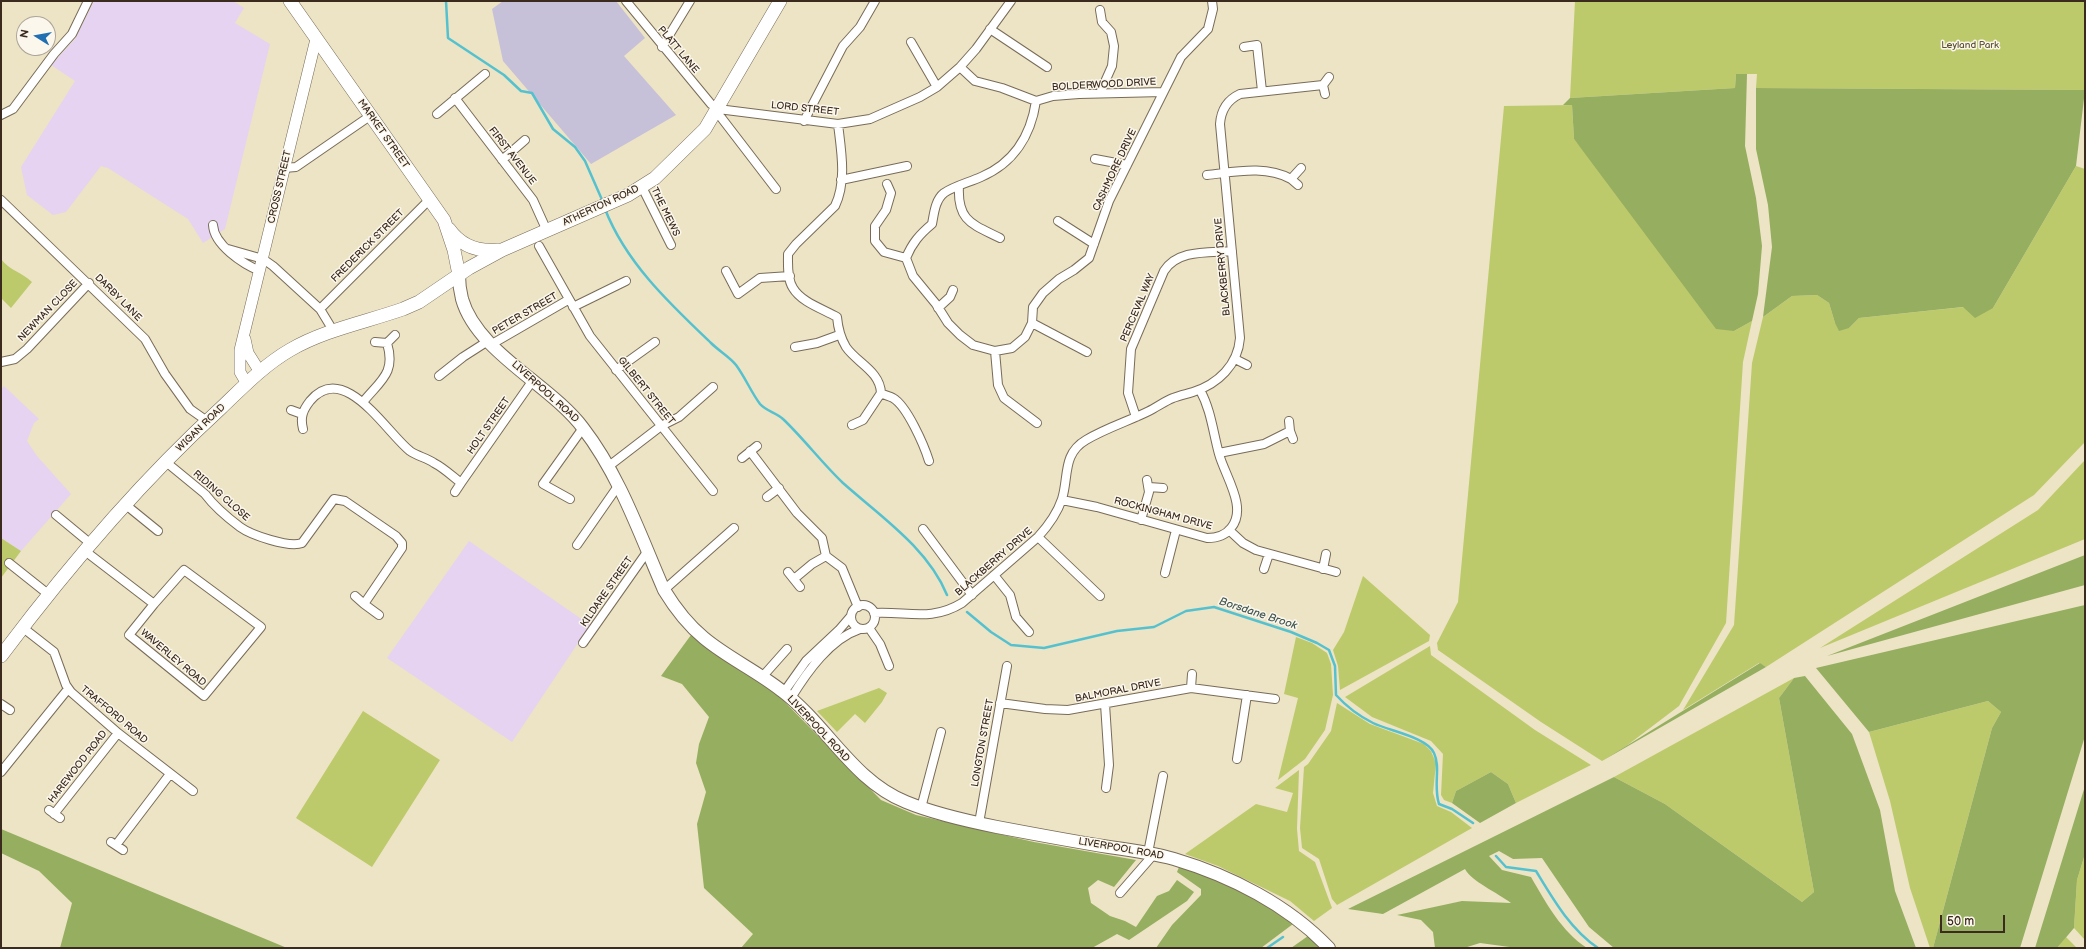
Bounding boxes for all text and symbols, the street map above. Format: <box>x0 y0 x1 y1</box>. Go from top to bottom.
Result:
north arrow <box>16 16 56 56</box>
street label: PLATT LANE <box>655 24 701 76</box>
text: N <box>18 29 32 39</box>
park label: Leyland Park <box>1941 39 1999 51</box>
street label: BOLDERWOOD DRIVE <box>1051 76 1157 94</box>
street label: MARKET STREET <box>355 97 411 171</box>
street label: LORD STREET <box>770 99 840 119</box>
street label: FIRST AVENUE <box>486 125 538 187</box>
street label: CASHMORE DRIVE <box>1091 127 1139 213</box>
street label: CROSS STREET <box>266 149 294 225</box>
street label: ATHERTON ROAD <box>561 183 641 229</box>
street label: THE MEWS <box>648 186 682 238</box>
street label: FREDERICK STREET <box>329 207 407 285</box>
street label: BLACKBERRY DRIVE <box>1213 217 1233 317</box>
street label: DARBY LANE <box>92 272 144 324</box>
street label: PERCEVAL WAY <box>1118 272 1158 344</box>
street label: NEWMAN CLOSE <box>16 278 80 344</box>
street label: PETER STREET <box>490 290 560 338</box>
street label: GILBERT STREET <box>615 355 677 427</box>
street label: LIVERPOOL ROAD <box>509 359 581 425</box>
street label: HOLT STREET <box>465 395 513 457</box>
street label: WIGAN ROAD <box>174 402 228 454</box>
street label: RIDING CLOSE <box>190 468 252 524</box>
street label: ROCKINGHAM DRIVE <box>1113 495 1213 533</box>
street label: BLACKBERRY DRIVE <box>953 525 1035 599</box>
street label: KILDARE STREET <box>578 555 636 629</box>
water label: Borsdane Brook <box>1217 595 1299 633</box>
street label: WAVERLEY ROAD <box>138 627 208 689</box>
street label: BALMORAL DRIVE <box>1074 677 1162 705</box>
street label: TRAFFORD ROAD <box>78 684 150 746</box>
street label: LIVERPOOL ROAD <box>784 693 852 765</box>
street label: LONGTON STREET <box>969 698 997 788</box>
street label: HAREWOOD ROAD <box>46 728 110 806</box>
street label: LIVERPOOL ROAD <box>1077 836 1165 862</box>
scale bar <box>1942 907 2007 933</box>
text: 50 m <box>1947 914 1974 929</box>

